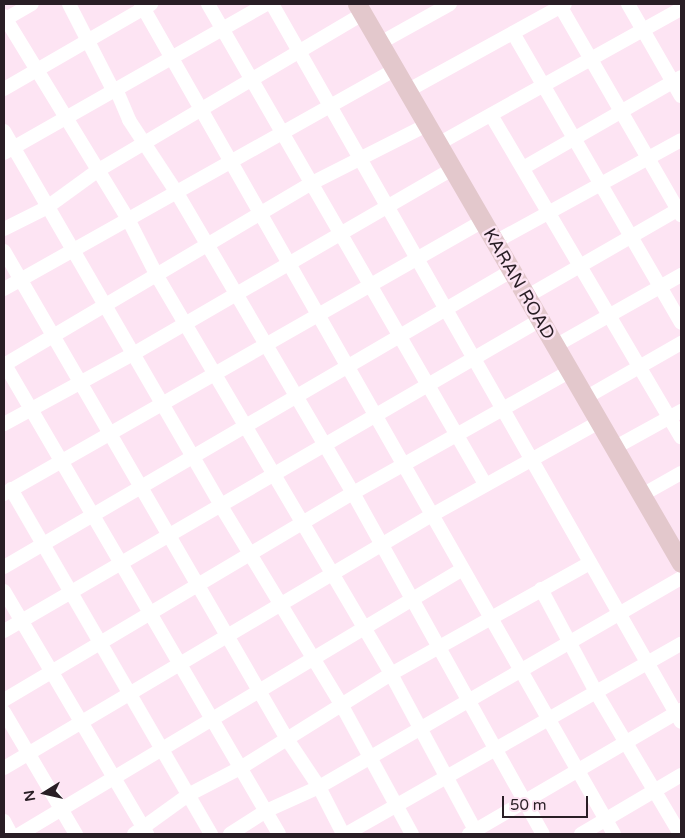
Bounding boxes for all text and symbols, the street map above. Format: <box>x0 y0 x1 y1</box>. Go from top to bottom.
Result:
street label: KARAN ROAD <box>478 225 560 343</box>
north arrow <box>20 768 70 818</box>
scale bar <box>505 786 591 818</box>
text: N <box>20 789 39 803</box>
text: 50 m <box>510 796 547 814</box>

